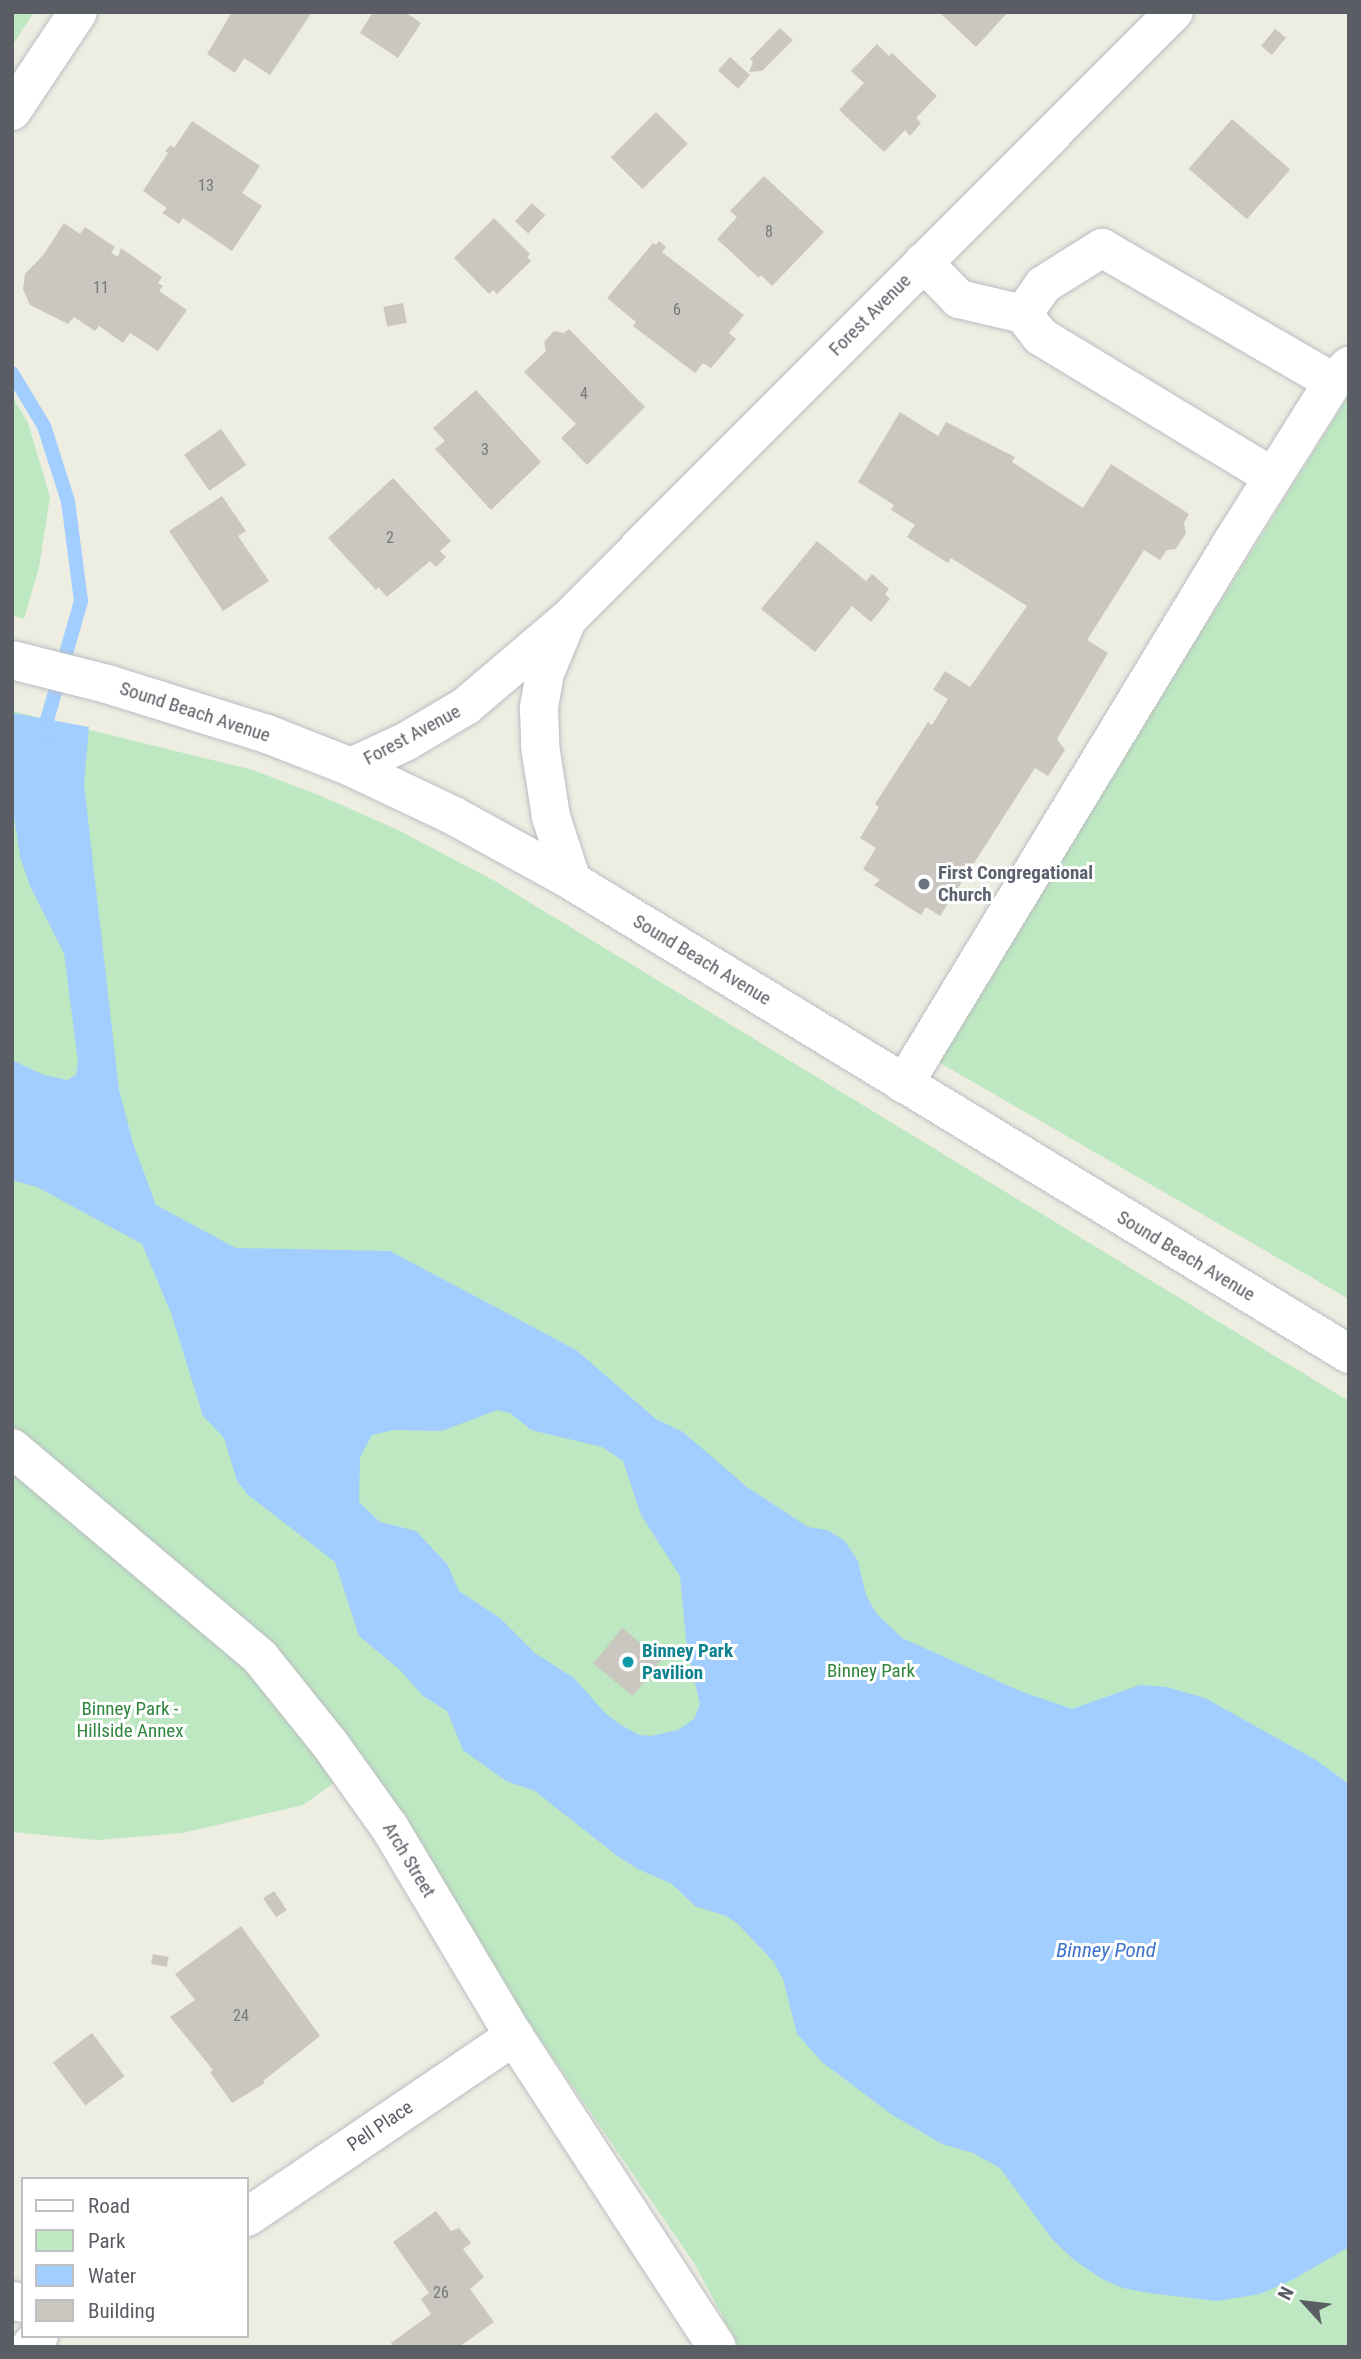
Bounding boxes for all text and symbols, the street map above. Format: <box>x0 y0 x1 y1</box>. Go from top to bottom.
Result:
house number: 13 <box>198 176 214 196</box>
house number: 8 <box>765 222 773 242</box>
street label: Forest Avenue <box>824 269 916 361</box>
house number: 11 <box>93 278 109 298</box>
house number: 6 <box>673 300 681 320</box>
house number: 4 <box>580 384 588 404</box>
house number: 3 <box>481 440 489 460</box>
house number: 2 <box>386 528 394 548</box>
street label: Sound Beach Avenue <box>117 677 273 747</box>
street label: Forest Avenue <box>360 700 464 770</box>
place label: First Congregational Church <box>938 862 1093 906</box>
marker: First Congregational Church <box>916 876 932 892</box>
street label: Sound Beach Avenue <box>629 910 775 1010</box>
street label: Sound Beach Avenue <box>1113 1206 1259 1306</box>
place label: Binney Park Pavilion <box>642 1640 733 1684</box>
marker: Binney Park Pavilion <box>620 1654 636 1670</box>
park label: Binney Park <box>827 1660 915 1682</box>
park label: Binney Park - Hillside Annex <box>76 1698 184 1742</box>
street label: Arch Street <box>378 1818 440 1902</box>
water label: Binney Pond <box>1056 1937 1156 1963</box>
house number: 24 <box>233 2006 249 2026</box>
street label: Pell Place <box>343 2096 417 2156</box>
legend <box>21 2177 248 2338</box>
text: Road <box>88 2194 130 2218</box>
text: Park <box>88 2229 125 2253</box>
text: Water <box>88 2264 136 2288</box>
north arrow <box>1270 2268 1340 2338</box>
house number: 26 <box>433 2283 449 2303</box>
text: N <box>1273 2283 1299 2304</box>
text: Building <box>88 2299 155 2323</box>

